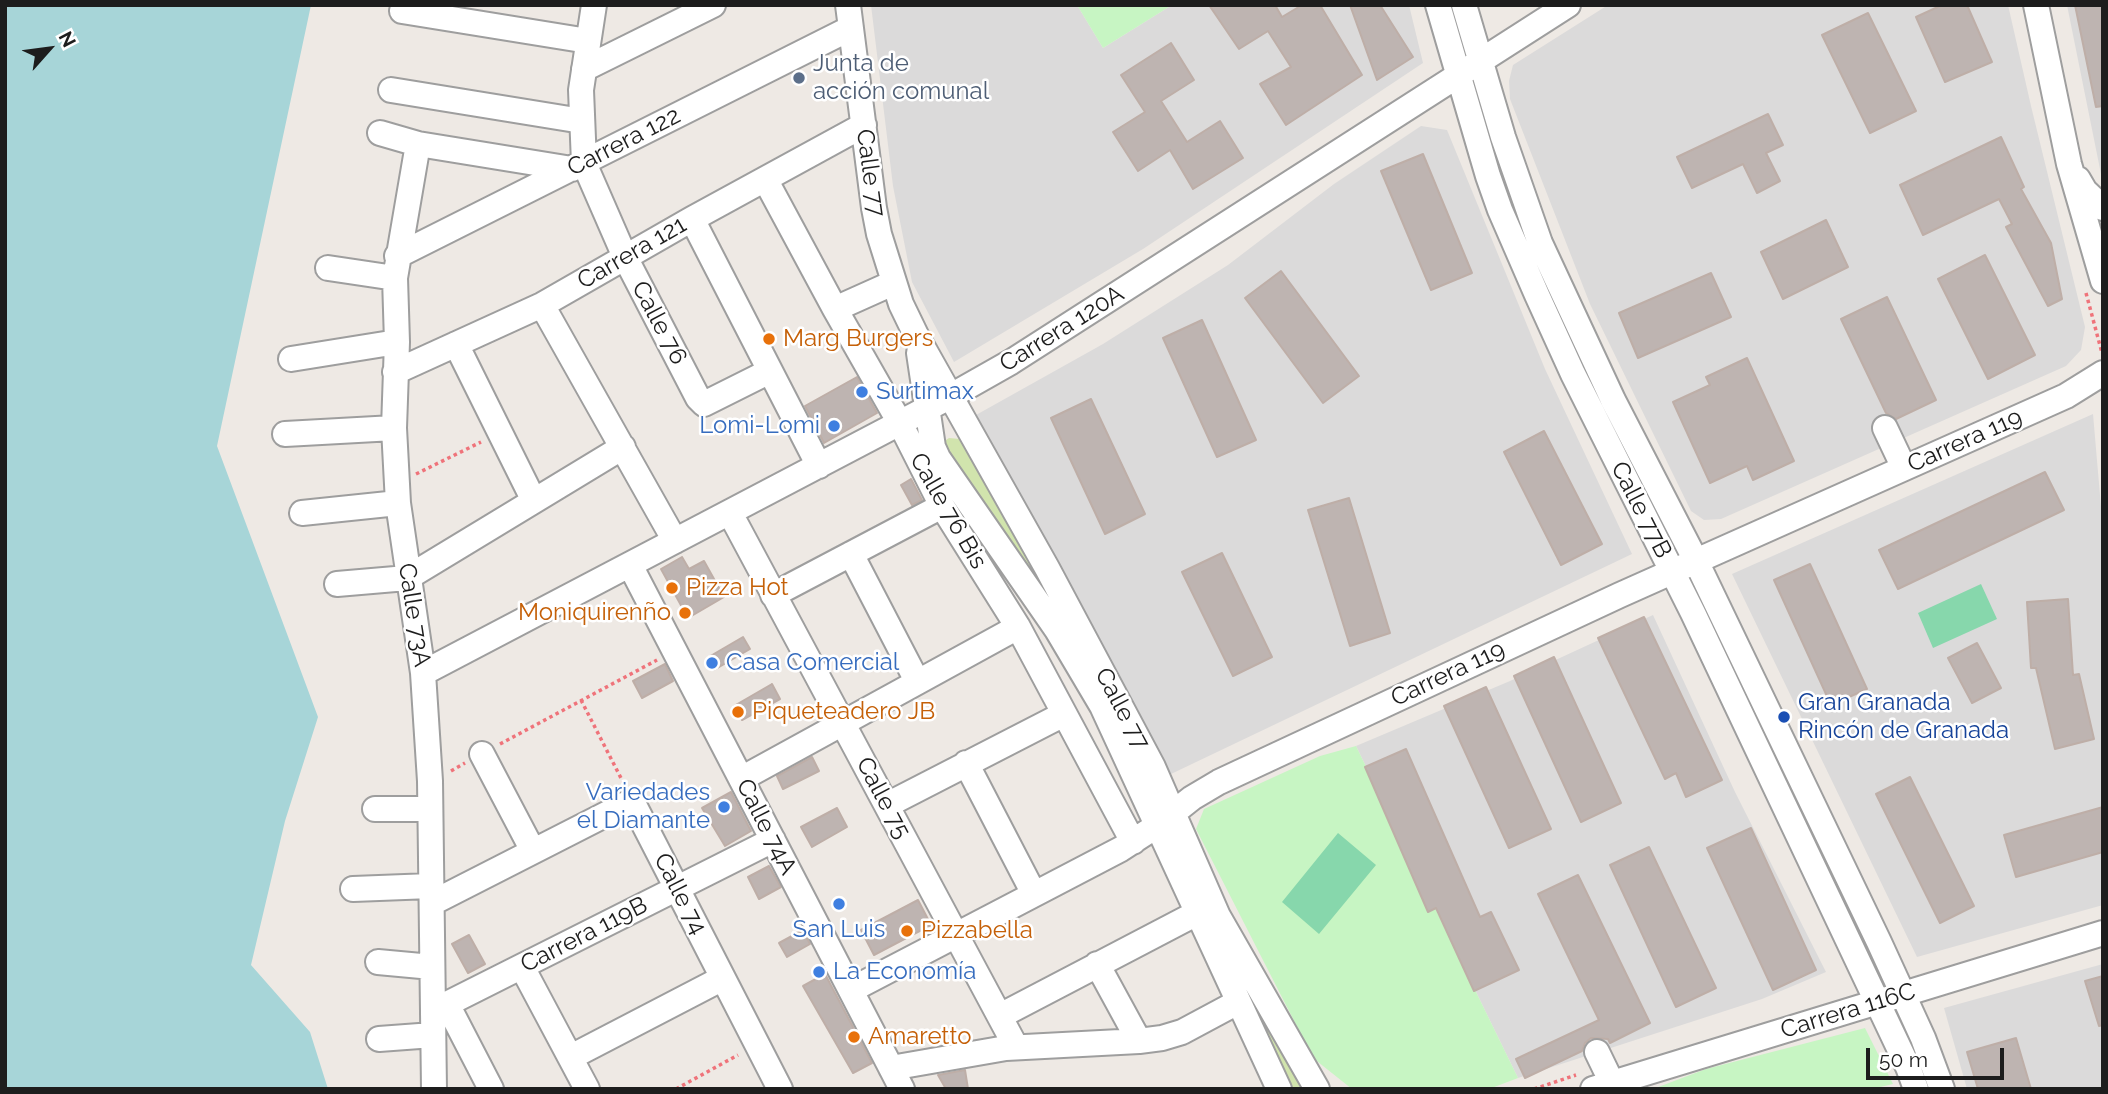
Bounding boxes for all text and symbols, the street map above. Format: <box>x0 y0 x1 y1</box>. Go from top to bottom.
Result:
north arrow <box>14 14 84 84</box>
text: N <box>54 28 81 51</box>
place label: Junta de acción comunal <box>813 50 989 106</box>
marker: Junta de acción comunal <box>791 70 807 86</box>
street label: Carrera 122 <box>563 101 685 183</box>
street label: Calle 77 <box>850 127 890 219</box>
street label: Carrera 121 <box>573 210 691 296</box>
street label: Calle 76 <box>625 276 693 370</box>
street label: Carrera 120A <box>995 279 1129 379</box>
place label: Marg Burgers <box>783 325 933 353</box>
marker: Marg Burgers <box>761 331 777 347</box>
place label: Surtimax <box>876 378 974 406</box>
marker: Surtimax <box>854 384 870 400</box>
street label: Carrera 119 <box>1903 403 2027 479</box>
place label: Lomi-Lomi <box>699 412 820 440</box>
marker: Lomi-Lomi <box>826 418 842 434</box>
street label: Calle 76 Bis <box>903 448 993 574</box>
street label: Calle 77B <box>1604 457 1678 563</box>
street label: Calle 73A <box>392 561 436 669</box>
place label: Pizza Hot <box>686 574 789 602</box>
marker: Pizza Hot <box>664 580 680 596</box>
place label: Moniquirenño <box>518 599 671 627</box>
marker: Moniquirenño <box>677 605 693 621</box>
street label: Carrera 119 <box>1387 635 1509 713</box>
place label: Casa Comercial <box>726 649 899 677</box>
marker: Casa Comercial <box>704 655 720 671</box>
street label: Calle 77 <box>1089 663 1155 755</box>
place label: Gran Granada Rincón de Granada <box>1798 689 2009 745</box>
place label: Piqueteadero JB <box>752 698 935 726</box>
marker: Piqueteadero JB <box>730 704 746 720</box>
marker: Gran Granada Rincón de Granada <box>1776 709 1792 725</box>
street label: Calle 75 <box>850 752 916 844</box>
street label: Calle 74A <box>730 774 802 880</box>
place label: Variedades el Diamante <box>577 779 710 835</box>
marker: Variedades el Diamante <box>716 799 732 815</box>
street label: Calle 74 <box>647 848 713 940</box>
street label: Carrera 119B <box>516 891 652 979</box>
marker: San Luis <box>831 896 847 912</box>
place label: San Luis <box>793 916 885 944</box>
place label: Pizzabella <box>921 917 1033 945</box>
marker: Pizzabella <box>899 923 915 939</box>
place label: La Economía <box>833 958 976 986</box>
marker: La Economía <box>811 964 827 980</box>
street label: Carrera 116C <box>1777 977 1919 1045</box>
place label: Amaretto <box>868 1023 972 1051</box>
marker: Amaretto <box>846 1029 862 1045</box>
scale bar <box>1870 1034 2008 1078</box>
text: 50 m <box>1879 1047 1928 1072</box>

